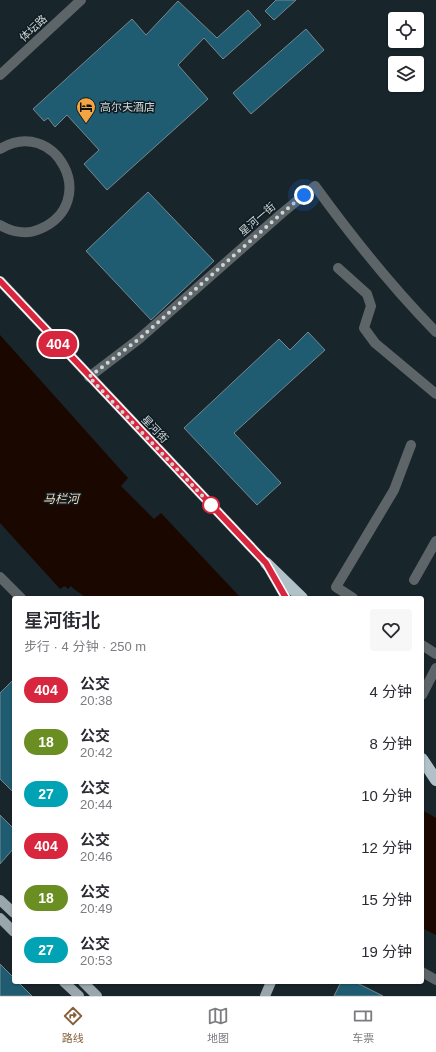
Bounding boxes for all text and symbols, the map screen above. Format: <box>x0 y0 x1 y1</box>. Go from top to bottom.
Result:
street label: 体坛路 <box>17 12 49 44</box>
map controls <box>388 12 424 92</box>
button: locate <box>388 12 424 48</box>
button: layers <box>388 56 424 92</box>
hotel icon: 高尔夫酒店 <box>75 96 97 124</box>
place label: 高尔夫酒店 <box>100 101 155 113</box>
your location <box>294 185 314 205</box>
street label: 星河一街 <box>236 200 278 238</box>
line badge: 404 <box>35 331 81 357</box>
text: 404 <box>46 336 70 352</box>
street label: 星河街 <box>139 413 171 445</box>
water label: 马栏河 <box>43 492 81 506</box>
unlabelled marker <box>202 496 220 514</box>
button: heart <box>370 609 412 651</box>
text: 星河街北 <box>24 610 100 631</box>
text: 步行 · 4 分钟 · 250 m <box>24 639 146 654</box>
text: 公交 <box>80 675 110 692</box>
text: 404 <box>34 682 58 698</box>
text: 4 分钟 <box>369 683 412 700</box>
text: 20:38 <box>80 693 113 708</box>
text: 公交 <box>80 727 110 744</box>
text: 18 <box>38 734 54 750</box>
text: 8 分钟 <box>369 735 412 752</box>
text: 20:42 <box>80 745 113 760</box>
text: 公交 <box>80 779 110 796</box>
text: 27 <box>38 786 54 802</box>
text: 10 分钟 <box>361 787 412 804</box>
text: 20:44 <box>80 797 113 812</box>
text: 公交 <box>80 831 110 848</box>
text: 404 <box>34 838 58 854</box>
text: 12 分钟 <box>361 839 412 856</box>
text: 20:46 <box>80 849 113 864</box>
text: 公交 <box>80 883 110 900</box>
text: 18 <box>38 890 54 906</box>
text: 15 分钟 <box>361 891 412 908</box>
text: 20:49 <box>80 901 113 916</box>
text: 公交 <box>80 935 110 952</box>
text: 27 <box>38 942 54 958</box>
text: 19 分钟 <box>361 943 412 960</box>
text: 20:53 <box>80 953 113 968</box>
tab: 路线 <box>62 1005 84 1045</box>
tab: 地图 <box>207 1005 229 1045</box>
tab: 车票 <box>352 1005 374 1045</box>

